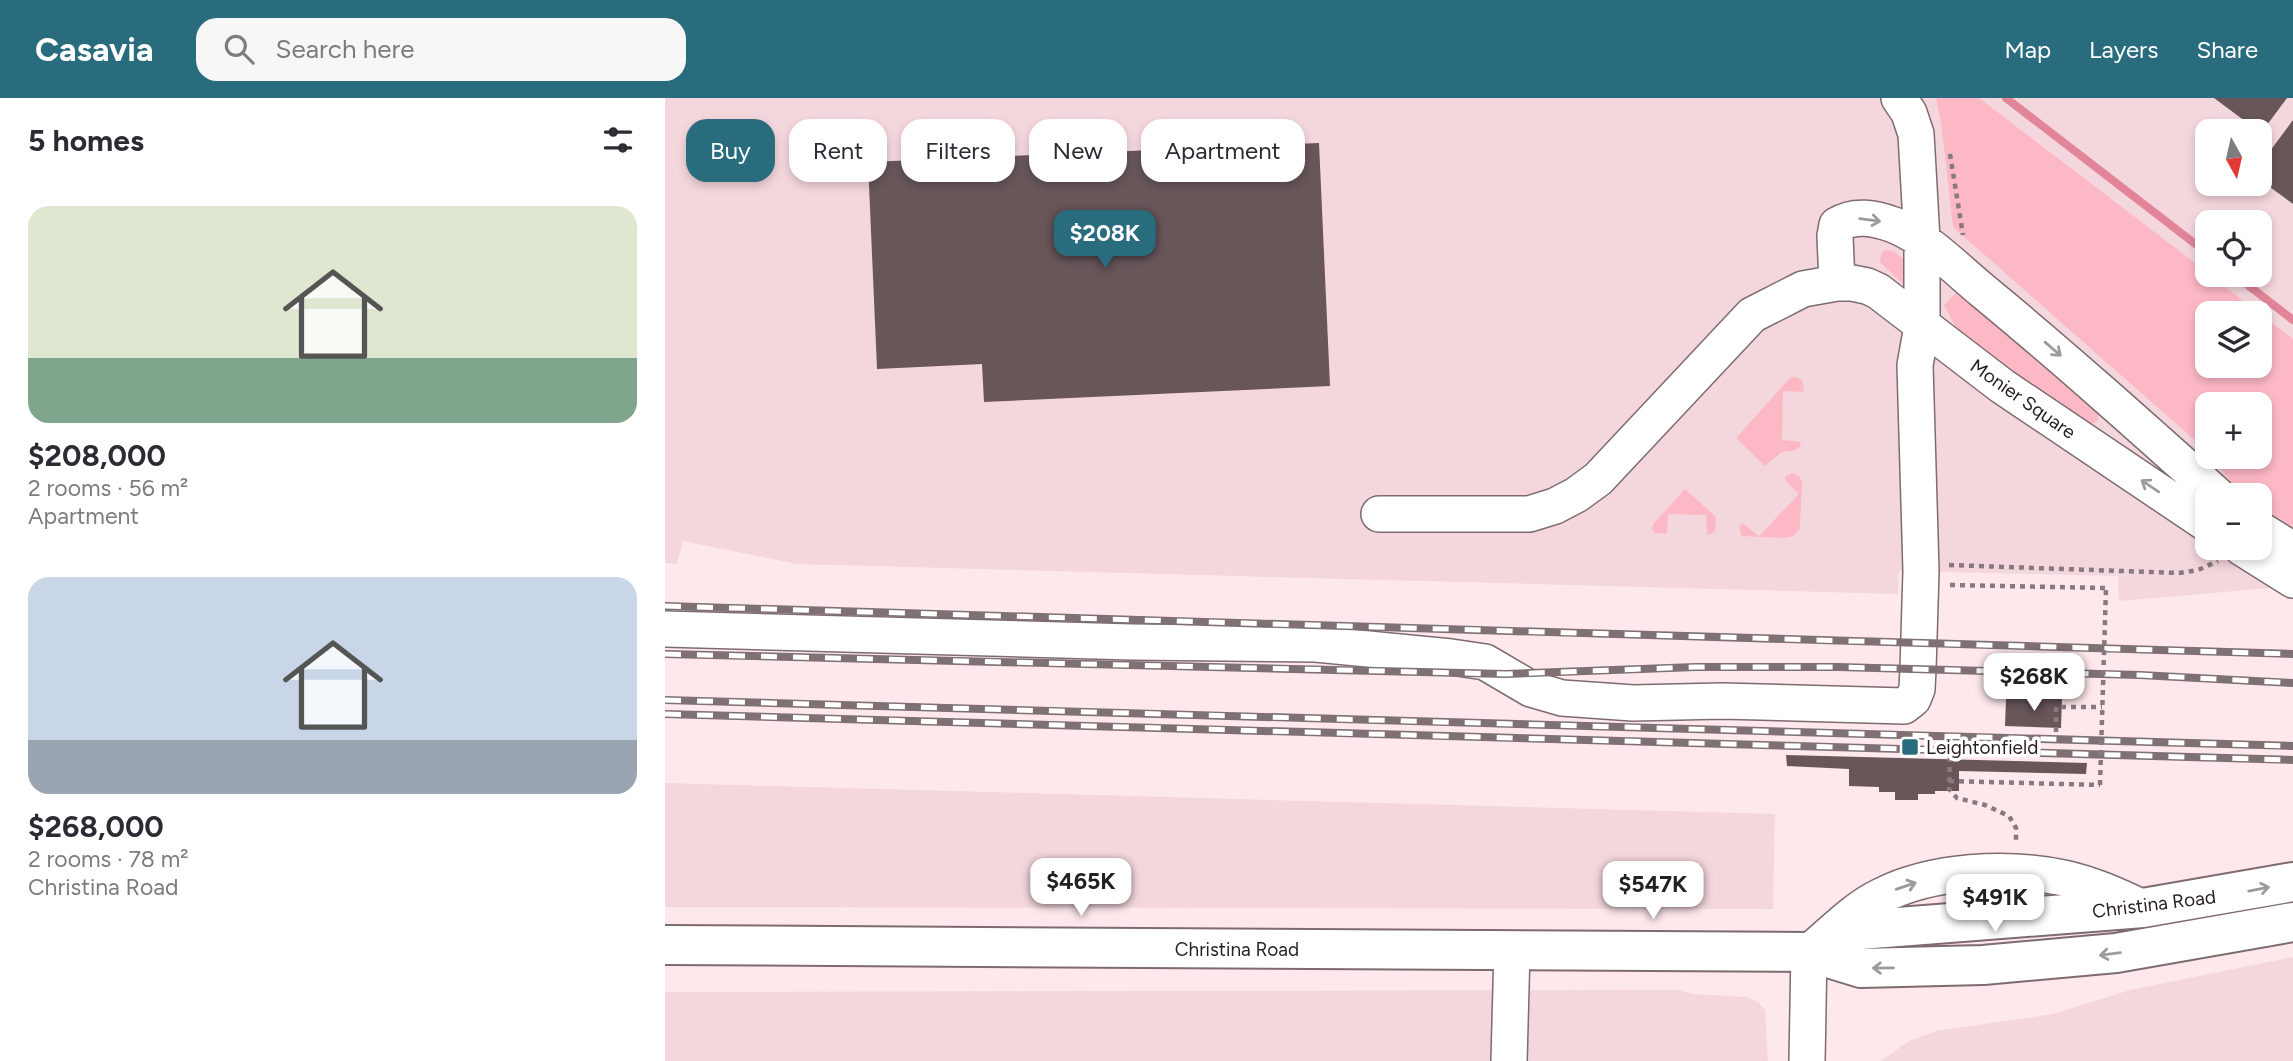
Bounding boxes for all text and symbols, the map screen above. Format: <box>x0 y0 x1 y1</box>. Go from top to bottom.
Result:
search box <box>196 18 686 81</box>
text: Casavia <box>35 30 154 69</box>
icon: search <box>220 30 258 68</box>
text: Search here <box>276 33 415 65</box>
text: Map <box>2004 35 2051 64</box>
text: Layers <box>2089 35 2158 64</box>
text: Share <box>2196 35 2258 64</box>
chip: Buy <box>686 119 775 182</box>
chip: Rent <box>789 119 887 182</box>
chip: Filters <box>901 119 1015 182</box>
chip: New <box>1029 119 1127 182</box>
chip: Apartment <box>1141 119 1305 182</box>
north arrow <box>2195 119 2271 196</box>
map controls <box>2195 119 2272 560</box>
icon: filters <box>599 121 637 159</box>
text: 5 homes <box>28 122 144 159</box>
button: locate <box>2195 210 2272 287</box>
pin: $208K <box>1056 211 1154 270</box>
one-way arrow <box>1858 213 1881 226</box>
text: $208K <box>1070 219 1140 247</box>
icon: home <box>270 251 396 377</box>
button: layers <box>2195 301 2272 378</box>
one-way arrow <box>2044 341 2062 357</box>
street label: Monier Square <box>1966 354 2080 444</box>
button: + <box>2195 392 2272 469</box>
text: $208,000 <box>28 437 166 474</box>
text: 2 rooms · 56 m² <box>28 474 188 502</box>
one-way arrow <box>2141 479 2160 493</box>
button: − <box>2195 483 2272 560</box>
text: Apartment <box>28 502 139 530</box>
icon: home <box>270 622 396 748</box>
pin: $268K <box>1985 654 2083 713</box>
text: $268K <box>2000 662 2068 690</box>
place label: Leightonfield <box>1926 736 2038 759</box>
marker: Leightonfield <box>1900 737 1920 757</box>
text: $268,000 <box>28 808 164 845</box>
text: 2 rooms · 78 m² <box>28 845 189 873</box>
pin: $465K <box>1032 858 1130 918</box>
pin: $547K <box>1604 862 1702 921</box>
text: $465K <box>1046 867 1116 895</box>
text: $547K <box>1619 870 1687 898</box>
text: Christina Road <box>28 873 178 901</box>
pin: $491K <box>1946 874 2044 934</box>
one-way arrow <box>1894 879 1916 891</box>
one-way arrow <box>2247 881 2270 895</box>
text: $491K <box>1962 883 2028 911</box>
street label: Christina Road <box>2091 885 2217 923</box>
street label: Christina Road <box>1175 938 1299 961</box>
one-way arrow <box>2099 947 2122 960</box>
one-way arrow <box>1872 961 1895 974</box>

